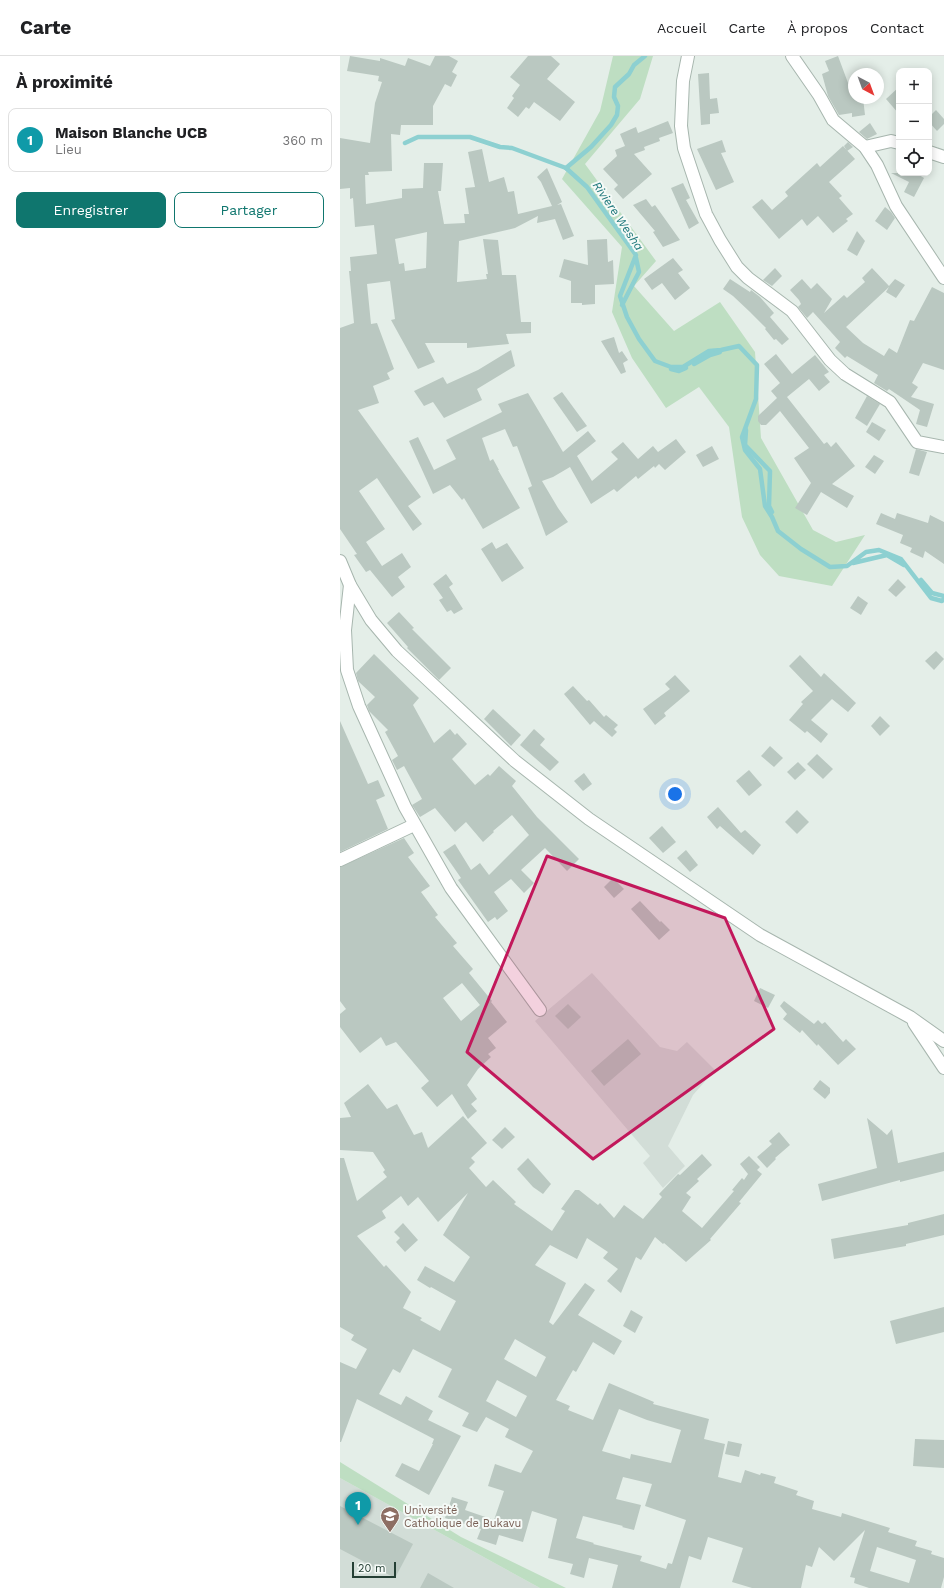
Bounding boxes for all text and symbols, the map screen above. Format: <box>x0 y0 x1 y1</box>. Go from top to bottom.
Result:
text: Carte <box>20 16 71 39</box>
text: Accueil <box>657 20 706 36</box>
text: Carte <box>728 20 765 36</box>
text: À propos <box>787 20 848 36</box>
text: Contact <box>870 20 924 36</box>
north arrow <box>848 68 884 104</box>
map controls <box>896 68 932 176</box>
button: + <box>896 68 932 104</box>
text: À proximité <box>16 72 113 92</box>
button: − <box>896 104 932 140</box>
text: Maison Blanche UCB <box>55 124 207 142</box>
text: 1 <box>27 133 33 148</box>
text: 360 m <box>283 133 323 148</box>
button: locate <box>896 140 932 176</box>
text: Lieu <box>55 142 82 157</box>
water label: Riviere Wesha <box>590 179 647 254</box>
button: Enregistrer <box>16 192 166 228</box>
button: Partager <box>174 192 324 228</box>
your location <box>665 784 685 804</box>
pin: 1 <box>345 1492 371 1525</box>
place label: Université Catholique de Bukavu <box>404 1504 521 1530</box>
school or university icon: Université Catholique de Bukavu <box>379 1505 401 1533</box>
scale bar <box>352 1560 396 1579</box>
text: 20 m <box>358 1562 386 1575</box>

